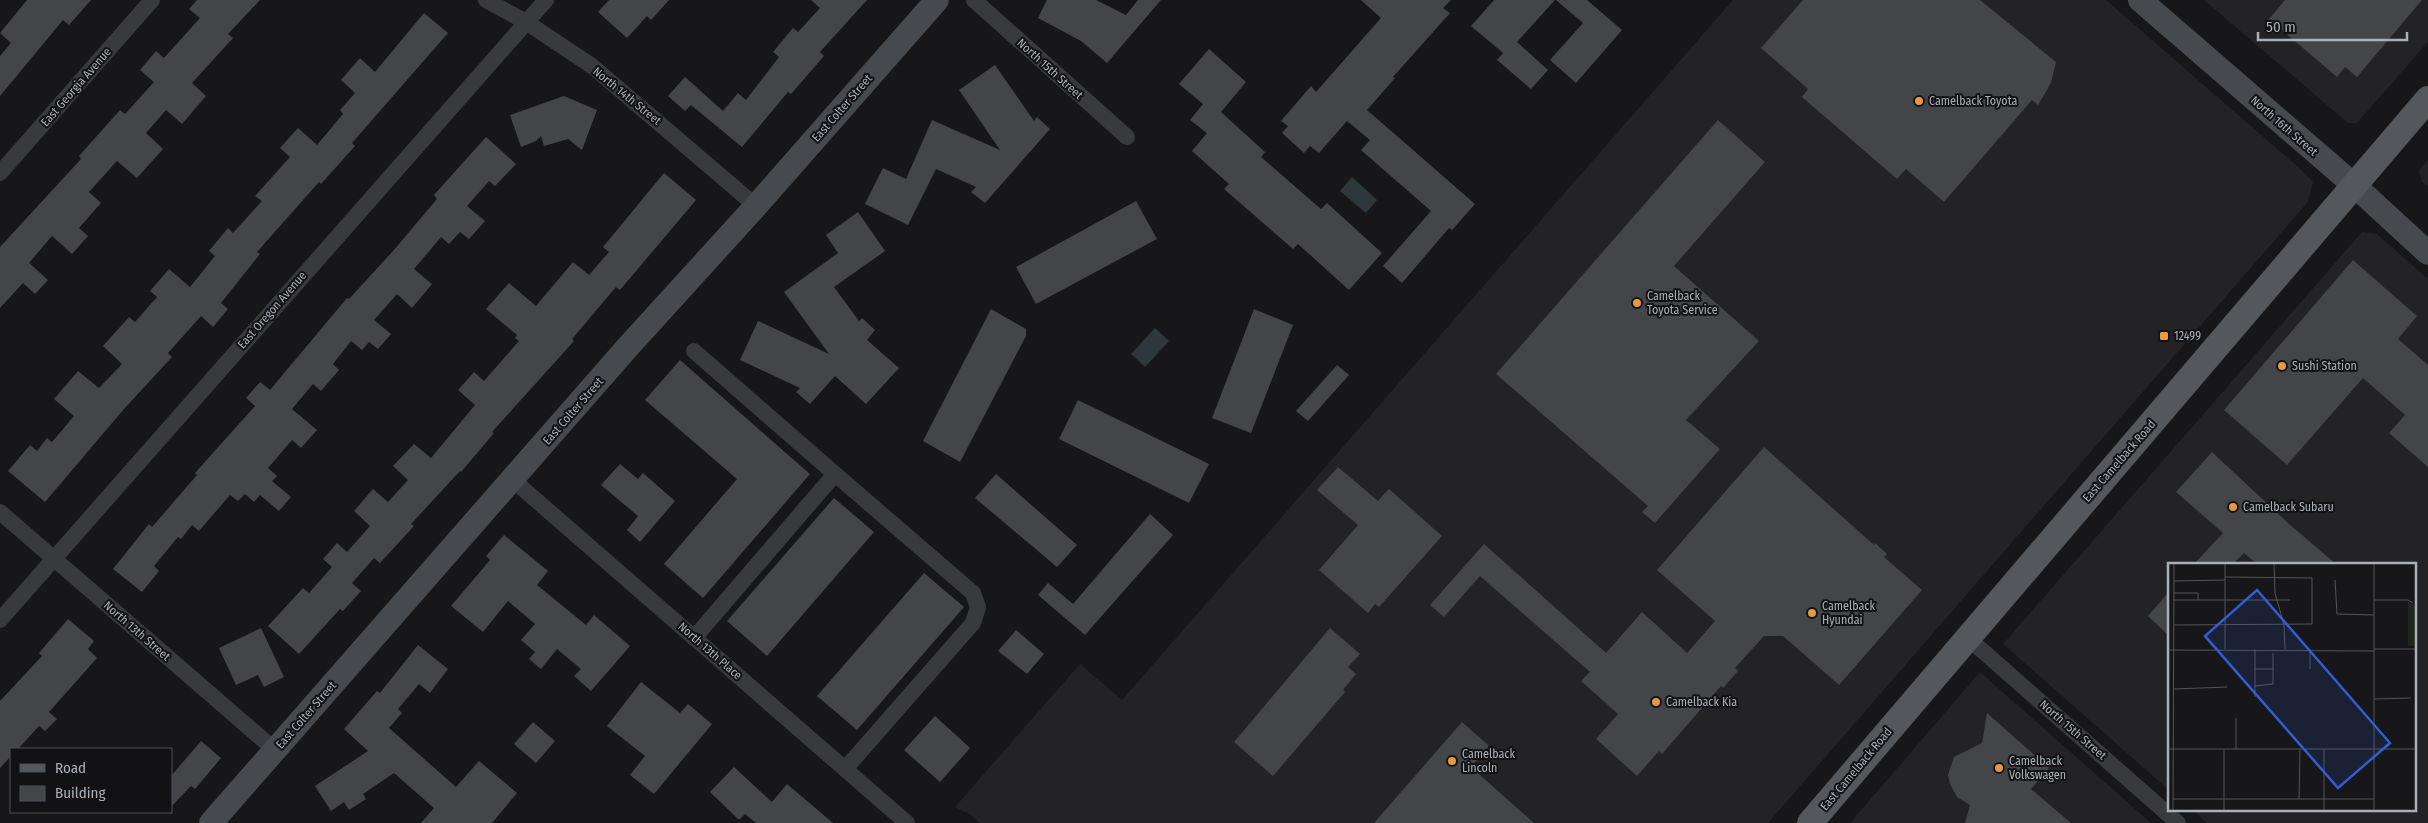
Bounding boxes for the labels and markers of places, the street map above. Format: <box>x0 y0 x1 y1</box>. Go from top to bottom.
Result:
place label: Camelback Toyota <box>1929 94 2018 108</box>
marker: Camelback Toyota <box>1913 95 1925 107</box>
place label: Camelback Toyota Service <box>1647 289 1718 317</box>
marker: Camelback Toyota Service <box>1631 297 1643 309</box>
place label: 12499 <box>2174 329 2201 343</box>
marker: 12499 <box>2158 330 2170 342</box>
place label: Sushi Station <box>2292 359 2357 373</box>
marker: Sushi Station <box>2276 360 2288 372</box>
place label: Camelback Subaru <box>2243 500 2334 514</box>
marker: Camelback Subaru <box>2227 501 2239 513</box>
place label: Camelback Hyundai <box>1822 599 1875 627</box>
marker: Camelback Hyundai <box>1806 607 1818 619</box>
place label: Camelback Kia <box>1666 695 1737 709</box>
marker: Camelback Kia <box>1650 696 1662 708</box>
place label: Camelback Lincoln <box>1462 747 1515 775</box>
place label: Camelback Volkswagen <box>2009 754 2066 782</box>
marker: Camelback Lincoln <box>1446 755 1458 767</box>
marker: Camelback Volkswagen <box>1993 762 2005 774</box>

